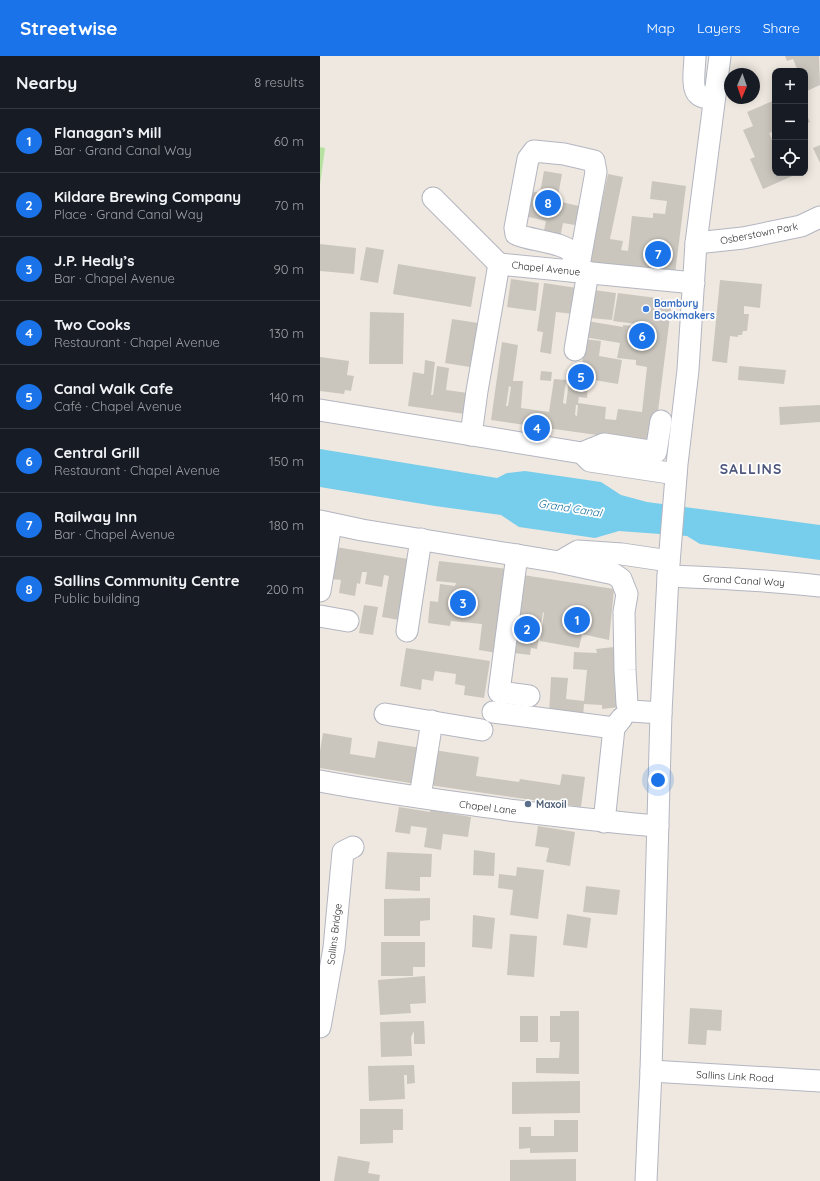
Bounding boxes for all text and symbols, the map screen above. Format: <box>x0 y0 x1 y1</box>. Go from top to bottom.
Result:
text: Streetwise <box>20 16 117 40</box>
text: Map <box>646 19 675 37</box>
text: Layers <box>697 19 741 37</box>
text: Share <box>763 19 800 37</box>
north arrow <box>724 68 760 104</box>
map controls <box>772 68 808 176</box>
button: + <box>772 68 808 104</box>
text: Nearby <box>16 72 77 93</box>
text: 8 results <box>254 74 304 90</box>
button: − <box>772 104 808 140</box>
text: Flanagan’s Mill <box>54 123 162 142</box>
text: 1 <box>26 133 32 149</box>
text: 60 m <box>274 133 304 149</box>
button: locate <box>772 140 808 176</box>
text: Bar · Grand Canal Way <box>54 142 192 158</box>
text: Kildare Brewing Company <box>54 187 241 206</box>
pin: 8 <box>535 188 561 218</box>
text: 2 <box>25 197 33 213</box>
text: 70 m <box>274 197 304 213</box>
text: Place · Grand Canal Way <box>54 206 203 222</box>
street label: Osberstown Park <box>719 220 799 247</box>
pin: 7 <box>645 239 671 269</box>
text: J.P. Healy’s <box>54 251 135 270</box>
street label: Chapel Avenue <box>511 258 581 279</box>
text: 3 <box>26 261 32 277</box>
text: 90 m <box>274 261 304 277</box>
text: Bar · Chapel Avenue <box>54 270 175 286</box>
place label: Bambury Bookmakers <box>654 297 715 322</box>
marker: Bambury Bookmakers <box>641 304 651 314</box>
text: Two Cooks <box>54 315 131 334</box>
pin: 6 <box>629 321 655 351</box>
text: 4 <box>25 325 33 341</box>
text: 130 m <box>269 325 304 341</box>
text: Restaurant · Chapel Avenue <box>54 334 220 350</box>
pin: 5 <box>568 362 594 392</box>
text: Canal Walk Cafe <box>54 379 173 398</box>
text: 5 <box>25 389 33 405</box>
text: 140 m <box>269 389 304 405</box>
text: Café · Chapel Avenue <box>54 398 182 414</box>
pin: 4 <box>524 413 550 443</box>
text: Central Grill <box>54 443 140 462</box>
text: 6 <box>25 453 33 469</box>
text: 150 m <box>269 453 304 469</box>
district label: SALLINS <box>720 460 782 478</box>
text: Restaurant · Chapel Avenue <box>54 462 220 478</box>
water label: Grand Canal <box>537 496 604 520</box>
text: Railway Inn <box>54 507 137 526</box>
text: 7 <box>25 517 33 533</box>
text: 180 m <box>269 517 304 533</box>
text: Bar · Chapel Avenue <box>54 526 175 542</box>
text: Sallins Community Centre <box>54 571 240 590</box>
street label: Grand Canal Way <box>703 572 785 589</box>
text: 8 <box>25 581 33 597</box>
text: 200 m <box>266 581 304 597</box>
pin: 3 <box>450 588 476 618</box>
text: Public building <box>54 590 140 606</box>
pin: 1 <box>564 605 590 635</box>
pin: 2 <box>514 614 540 644</box>
your location <box>648 770 668 790</box>
street label: Chapel Lane <box>458 798 518 818</box>
place label: Maxoil <box>536 798 567 811</box>
marker: Maxoil <box>523 799 533 809</box>
street label: Sallins Bridge <box>324 902 345 966</box>
street label: Sallins Link Road <box>696 1068 774 1085</box>

